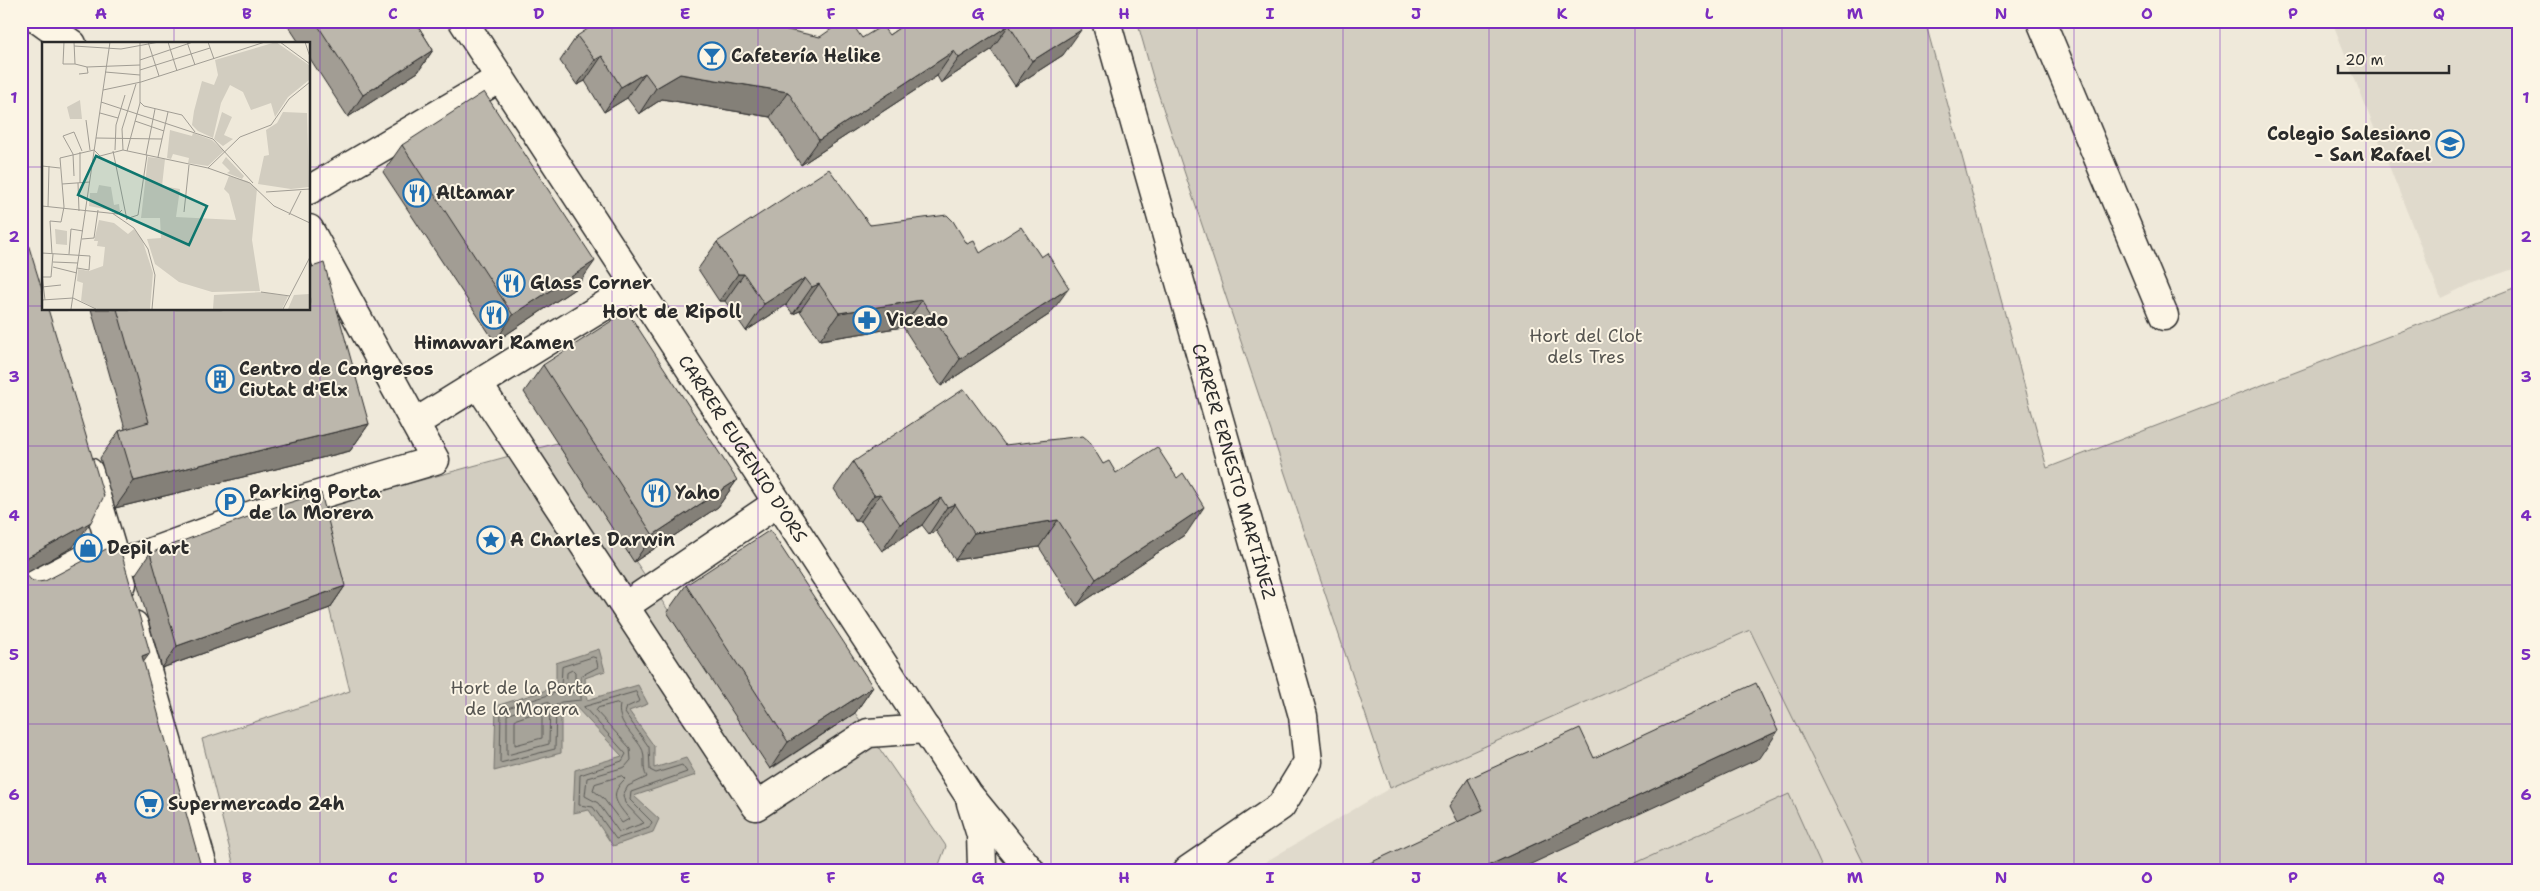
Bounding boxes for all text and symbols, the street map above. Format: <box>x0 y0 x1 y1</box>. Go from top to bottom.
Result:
text: A <box>95 3 107 24</box>
text: B <box>242 3 252 24</box>
text: C <box>388 3 398 24</box>
text: D <box>533 3 545 24</box>
text: E <box>680 3 690 24</box>
text: F <box>826 3 836 24</box>
text: G <box>972 3 985 24</box>
text: H <box>1118 3 1130 24</box>
text: I <box>1266 3 1275 24</box>
text: J <box>1411 3 1421 24</box>
text: K <box>1557 3 1568 24</box>
text: L <box>1705 3 1714 24</box>
text: M <box>1847 3 1864 24</box>
text: N <box>1995 3 2007 24</box>
text: O <box>2141 3 2153 24</box>
text: P <box>2288 3 2298 24</box>
text: Q <box>2433 3 2445 24</box>
bar icon: Cafetería Helike <box>697 41 727 71</box>
inset map <box>42 42 310 310</box>
scale bar <box>2338 42 2449 74</box>
place label: Cafetería Helike <box>731 44 881 68</box>
text: 20 m <box>2345 50 2384 70</box>
text: 1 <box>10 87 18 108</box>
text: 1 <box>2522 87 2530 108</box>
place label: Colegio Salesiano - San Rafael <box>2267 122 2431 167</box>
school or university icon: Colegio Salesiano - San Rafael <box>2435 129 2465 159</box>
restaurant icon: Altamar <box>402 178 432 208</box>
place label: Altamar <box>436 181 515 205</box>
text: 2 <box>8 226 20 247</box>
text: 2 <box>2520 226 2532 247</box>
restaurant icon: Glass Corner <box>496 268 526 298</box>
place label: Glass Corner <box>530 271 652 295</box>
district label: Hort de Ripoll <box>602 299 742 324</box>
restaurant icon: Himawari Ramen <box>479 300 509 330</box>
pharmacy icon: Vicedo <box>852 305 882 335</box>
place label: Vicedo <box>886 308 948 332</box>
park label: Hort del Clot dels Tres <box>1529 324 1643 369</box>
place label: Himawari Ramen <box>414 331 574 355</box>
street label: CARRER ERNESTO MARTÍNEZ <box>1186 341 1281 602</box>
street label: CARRER EUGENIO D'ORS <box>673 351 812 547</box>
place label: Centro de Congresos Ciutat d'Elx <box>239 357 433 402</box>
building icon: Centro de Congresos Ciutat d'Elx <box>205 364 235 394</box>
text: 3 <box>8 366 20 387</box>
text: 3 <box>2520 366 2532 387</box>
restaurant icon: Yaho <box>641 478 671 508</box>
place label: Parking Porta de la Morera <box>249 480 381 525</box>
place label: Yaho <box>675 481 720 505</box>
parking icon: Parking Porta de la Morera <box>215 487 245 517</box>
text: 4 <box>8 505 20 526</box>
text: 4 <box>2520 505 2532 526</box>
place icon: A Charles Darwin <box>476 525 506 555</box>
place label: A Charles Darwin <box>510 528 675 552</box>
shop icon: Depil art <box>73 533 103 563</box>
place label: Depil art <box>107 536 190 560</box>
text: 5 <box>9 644 19 665</box>
text: 5 <box>2521 644 2531 665</box>
park label: Hort de la Porta de la Morera <box>451 676 594 721</box>
text: 6 <box>8 784 20 805</box>
text: 6 <box>2520 784 2532 805</box>
supermarket icon: Supermercado 24h <box>134 789 164 819</box>
place label: Supermercado 24h <box>168 792 344 816</box>
text: A <box>95 867 107 888</box>
text: B <box>242 867 252 888</box>
text: C <box>388 867 398 888</box>
text: D <box>533 867 545 888</box>
text: E <box>680 867 690 888</box>
text: F <box>826 867 836 888</box>
text: G <box>972 867 985 888</box>
text: H <box>1118 867 1130 888</box>
text: I <box>1266 867 1275 888</box>
text: J <box>1411 867 1421 888</box>
text: K <box>1557 867 1568 888</box>
text: L <box>1705 867 1714 888</box>
text: M <box>1847 867 1864 888</box>
text: N <box>1995 867 2007 888</box>
text: O <box>2141 867 2153 888</box>
text: P <box>2288 867 2298 888</box>
text: Q <box>2433 867 2445 888</box>

